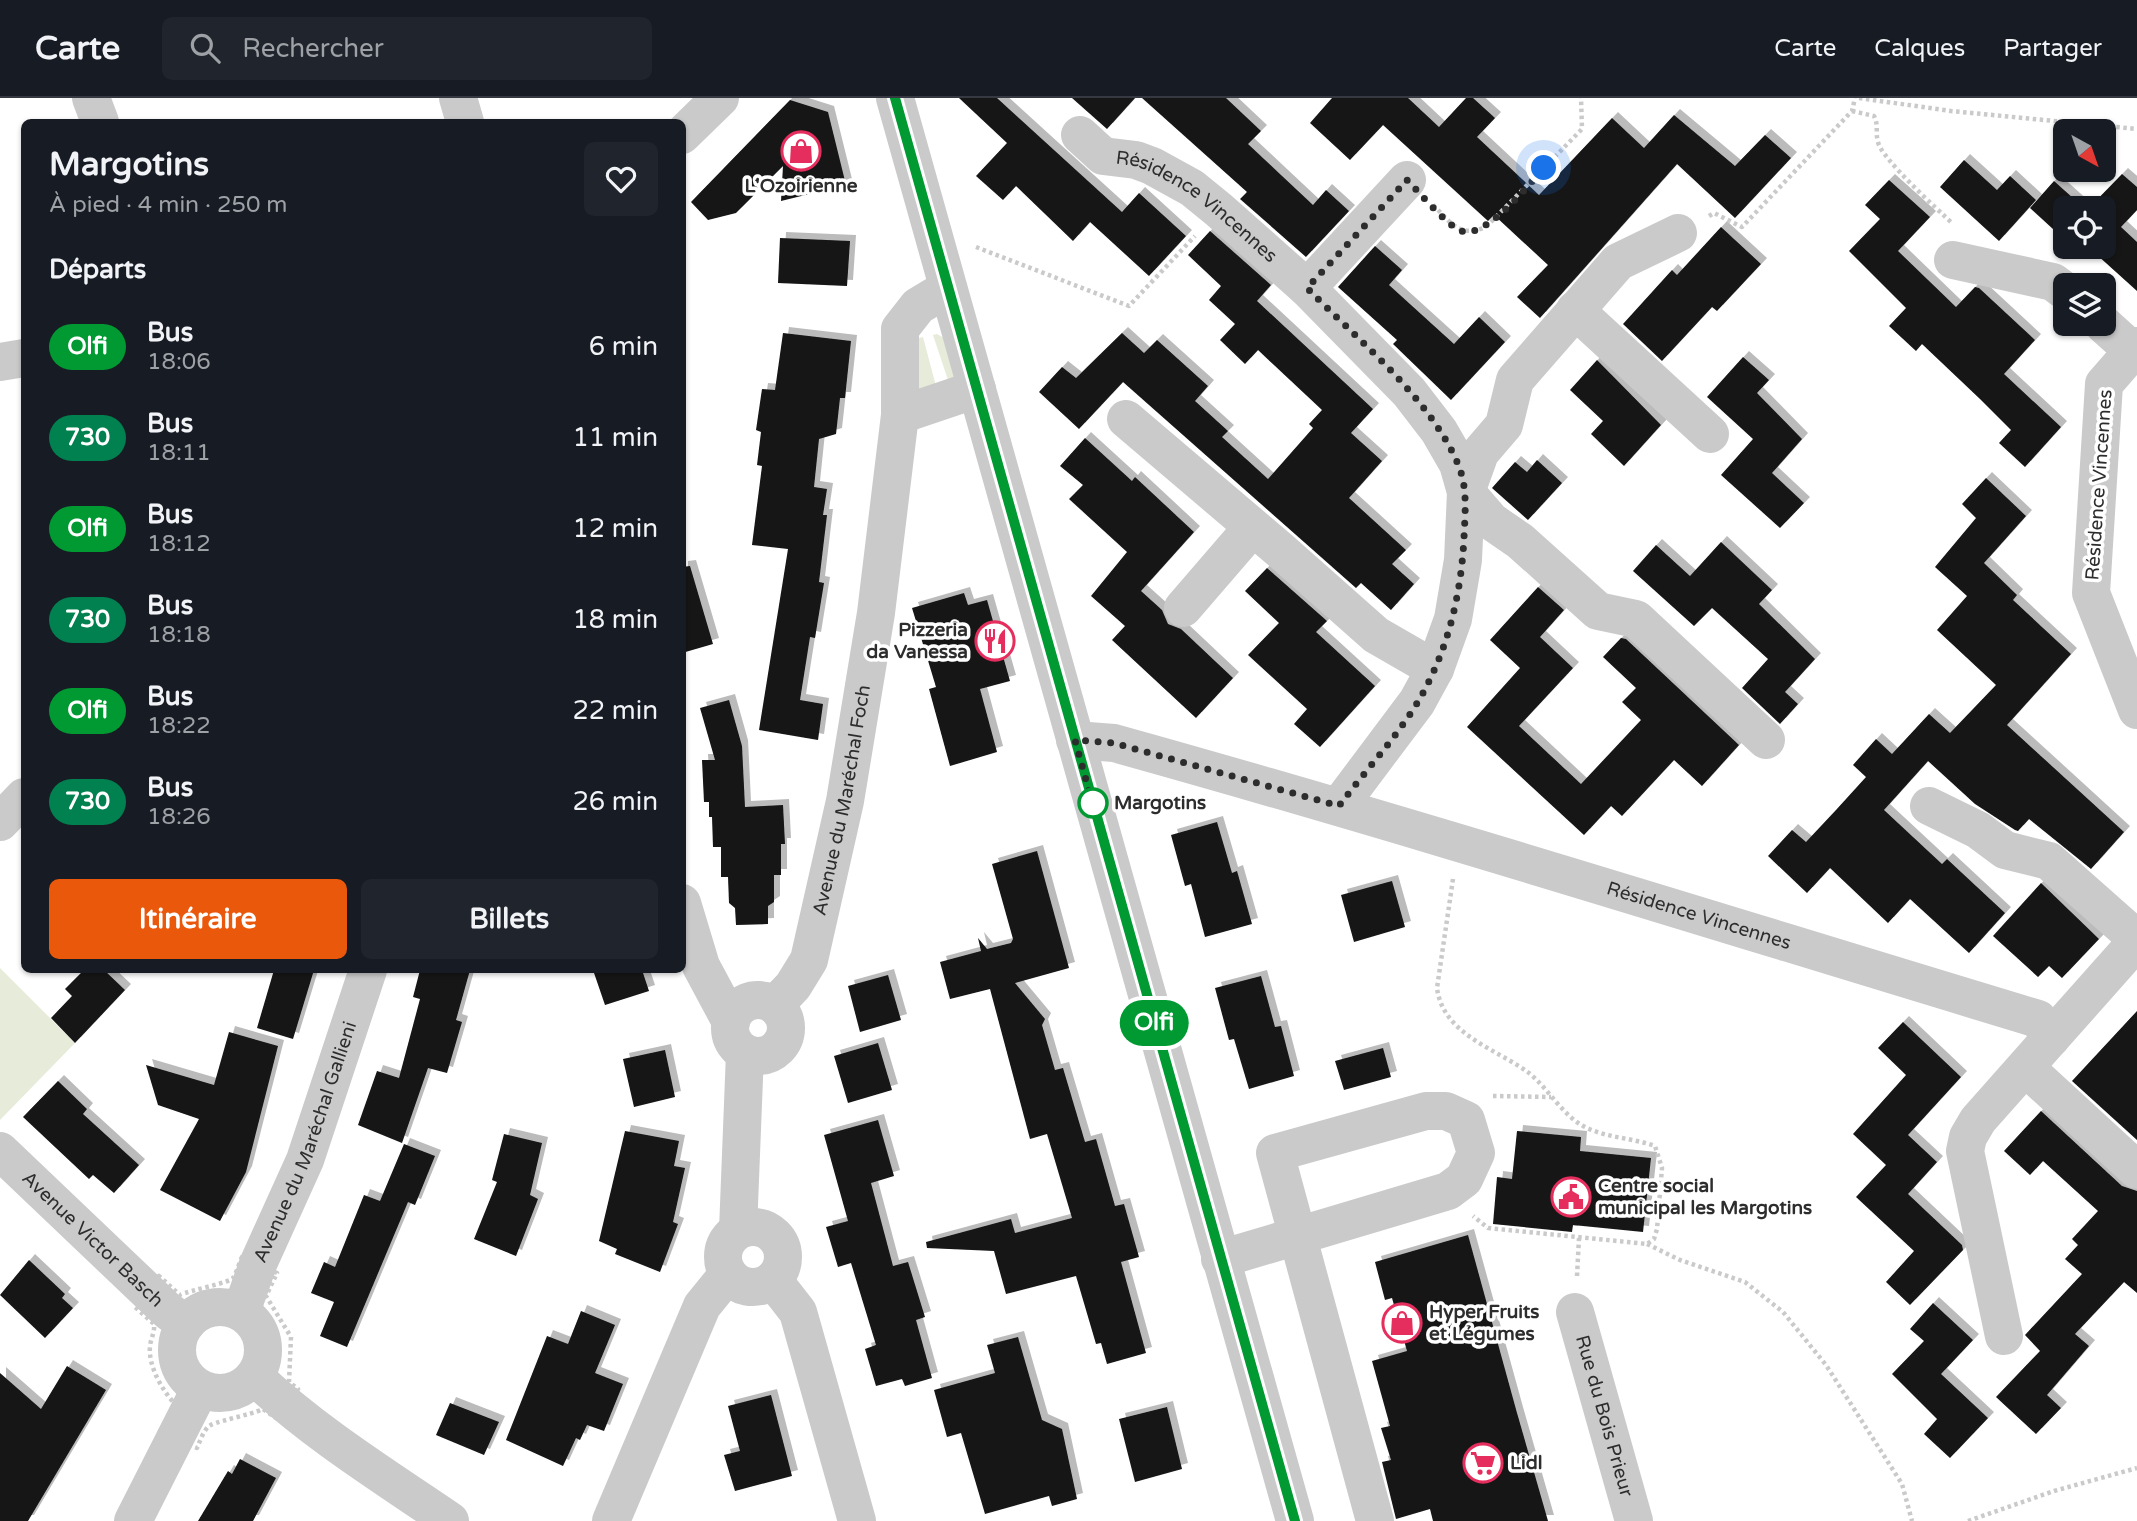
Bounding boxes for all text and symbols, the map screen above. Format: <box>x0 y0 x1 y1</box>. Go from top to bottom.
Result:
search box <box>162 17 652 80</box>
text: Carte <box>35 29 120 68</box>
icon: search <box>186 29 224 67</box>
text: Rechercher <box>242 33 384 64</box>
text: Carte <box>1774 34 1836 63</box>
text: Calques <box>1874 34 1965 63</box>
text: Partager <box>2003 34 2102 63</box>
north arrow <box>2053 119 2116 182</box>
map controls <box>2053 119 2116 336</box>
shop icon: L'Ozoirienne <box>780 130 822 172</box>
button: heart <box>584 142 658 216</box>
text: Margotins <box>49 145 209 184</box>
street label: Résidence Vincennes <box>1115 147 1282 267</box>
your location <box>1526 150 1561 185</box>
place label: L'Ozoirienne <box>745 175 858 197</box>
text: À pied · 4 min · 250 m <box>49 191 288 219</box>
button: locate <box>2053 196 2116 259</box>
text: Départs <box>49 254 146 285</box>
button: layers <box>2053 273 2116 336</box>
text: Bus <box>147 317 193 348</box>
text: 6 min <box>589 331 658 362</box>
text: Olfi <box>67 332 108 361</box>
text: 18:06 <box>147 348 211 376</box>
street label: Résidence Vincennes <box>2081 389 2117 581</box>
text: Bus <box>147 408 193 439</box>
text: 11 min <box>572 422 658 453</box>
text: 730 <box>65 423 110 452</box>
text: 18:11 <box>147 439 211 467</box>
text: Bus <box>147 499 193 530</box>
text: 12 min <box>572 513 658 544</box>
text: Olfi <box>67 514 108 543</box>
text: 18:12 <box>147 530 211 558</box>
text: Bus <box>147 590 193 621</box>
text: 18 min <box>572 604 658 635</box>
text: 730 <box>65 605 110 634</box>
place label: Pizzeria da Vanessa <box>866 619 968 663</box>
restaurant icon: Pizzeria da Vanessa <box>974 620 1016 662</box>
text: 18:18 <box>147 621 211 649</box>
text: Bus <box>147 681 193 712</box>
street label: Avenue du Maréchal Foch <box>808 683 875 918</box>
text: 22 min <box>572 695 658 726</box>
text: Olfi <box>67 696 108 725</box>
text: 18:22 <box>147 712 211 740</box>
text: Bus <box>147 772 193 803</box>
text: 26 min <box>572 786 658 817</box>
text: 730 <box>65 787 110 816</box>
marker: Margotins <box>1078 788 1108 818</box>
place label: Margotins <box>1114 792 1206 815</box>
text: 18:26 <box>147 803 211 831</box>
street label: Résidence Vincennes <box>1604 877 1794 954</box>
button: Itinéraire <box>49 879 347 959</box>
button: Billets <box>361 879 658 959</box>
line badge: Olfi <box>1105 1000 1203 1046</box>
text: Olfi <box>1134 1008 1174 1037</box>
street label: Avenue du Maréchal Gallieni <box>249 1019 361 1266</box>
street label: Avenue Victor Basch <box>18 1167 168 1312</box>
place label: Centre social municipal les Margotins <box>1598 1175 1812 1220</box>
public building icon: Centre social municipal les Margotins <box>1550 1176 1592 1218</box>
place label: Hyper Fruits et Légumes <box>1429 1301 1539 1346</box>
shop icon: Hyper Fruits et Légumes <box>1381 1302 1423 1344</box>
street label: Rue du Bois Prieur <box>1571 1333 1638 1500</box>
supermarket icon: Lidl <box>1462 1442 1504 1484</box>
place label: Lidl <box>1510 1452 1542 1474</box>

